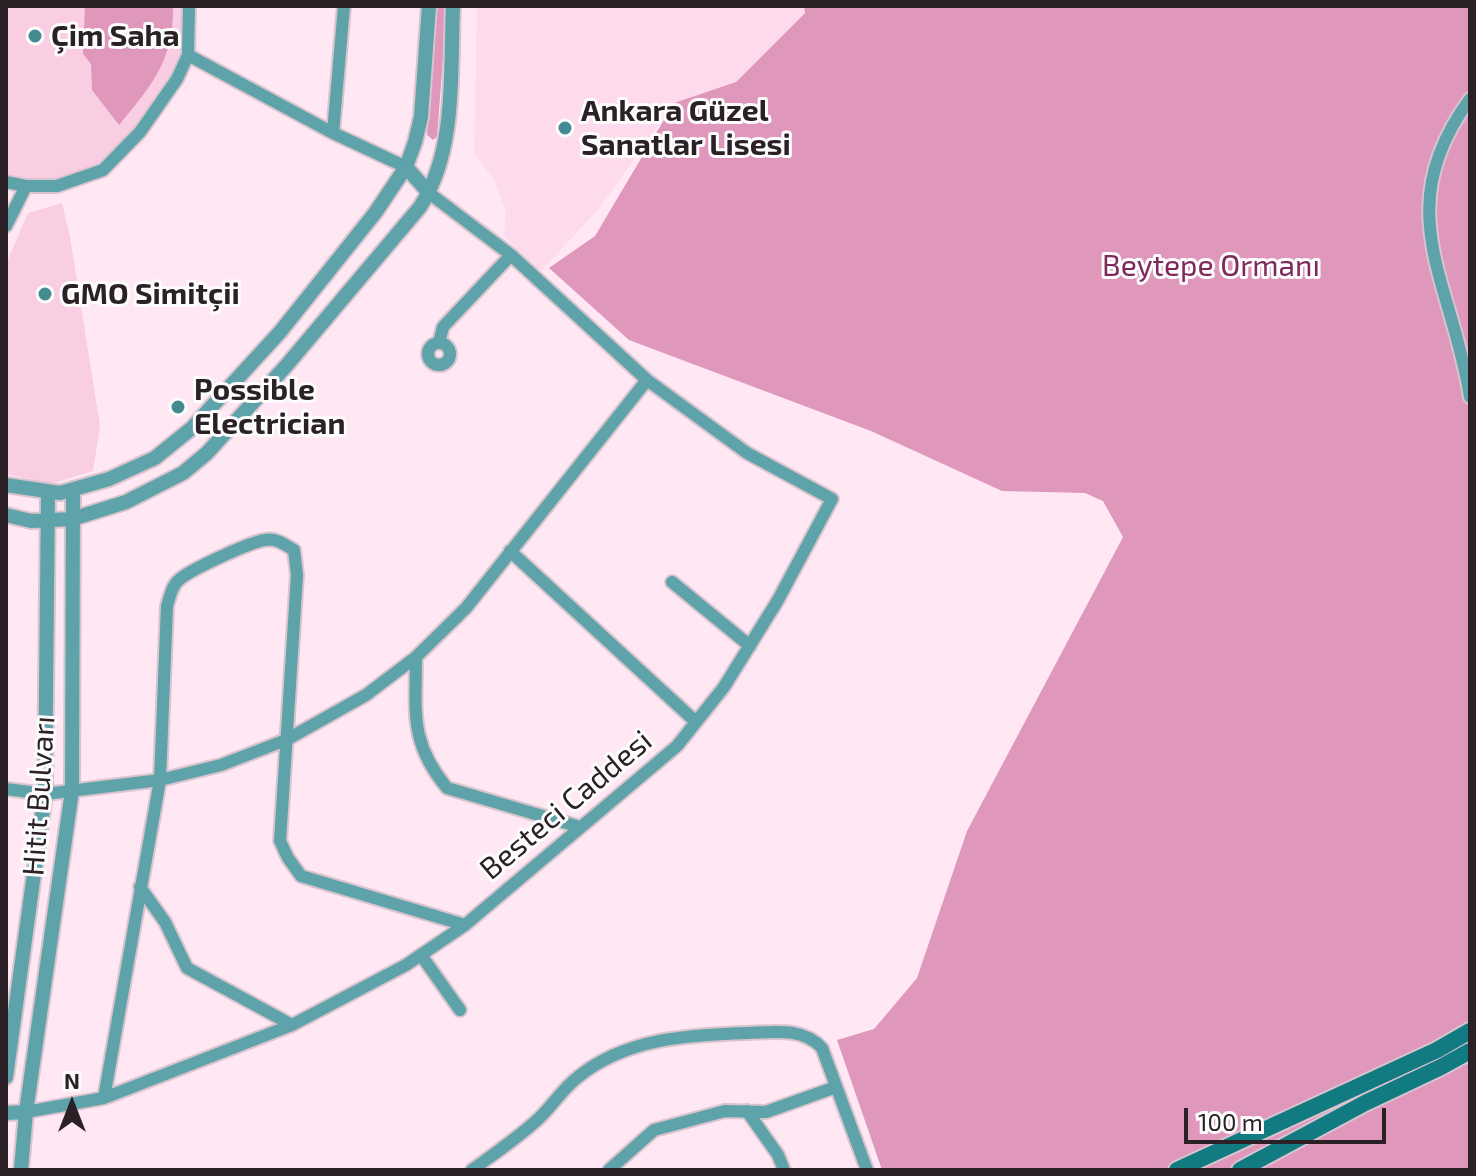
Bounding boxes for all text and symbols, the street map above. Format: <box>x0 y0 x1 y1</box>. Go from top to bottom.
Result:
place label: Çim Saha <box>51 18 180 54</box>
marker: Çim Saha <box>26 27 44 45</box>
place label: Ankara Güzel Sanatlar Lisesi <box>581 93 791 164</box>
marker: Ankara Güzel Sanatlar Lisesi <box>556 119 574 137</box>
park label: Beytepe Ormanı <box>1102 248 1320 284</box>
place label: GMO Simitçii <box>61 276 240 312</box>
marker: GMO Simitçii <box>36 285 54 303</box>
place label: Possible Electrician <box>194 372 345 442</box>
marker: Possible Electrician <box>169 398 187 416</box>
street label: Hitit Bulvarı <box>15 715 63 877</box>
street label: Besteci Caddesi <box>473 723 659 887</box>
north arrow <box>32 1064 112 1144</box>
text: N <box>64 1067 80 1093</box>
scale bar <box>1188 1092 1390 1142</box>
text: 100 m <box>1198 1107 1263 1136</box>

